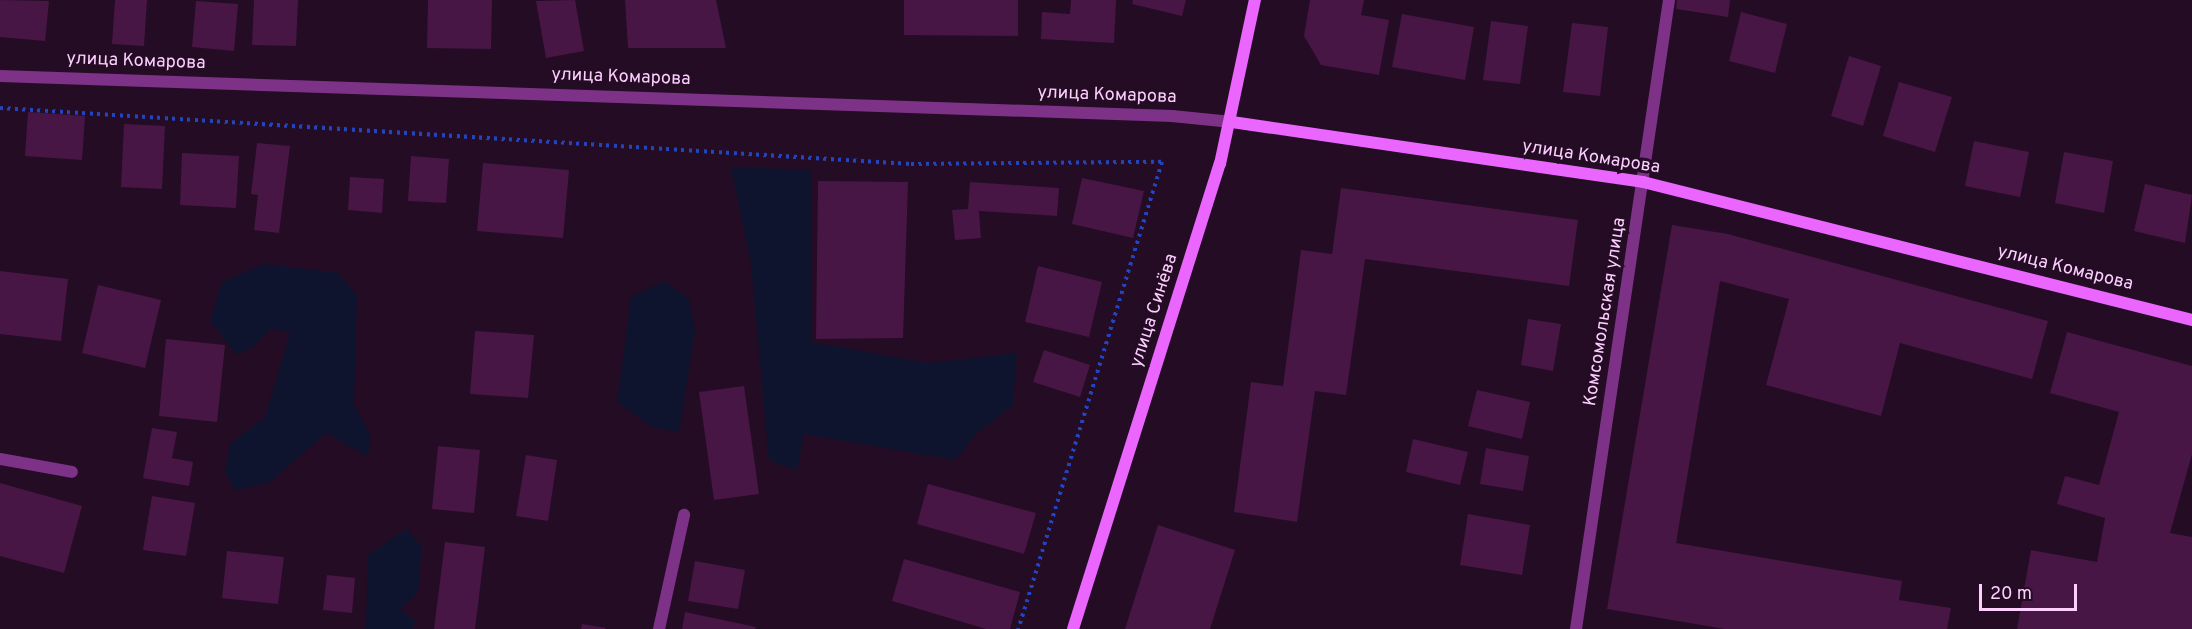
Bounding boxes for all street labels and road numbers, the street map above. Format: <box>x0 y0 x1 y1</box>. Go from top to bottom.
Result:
street label: улица Комарова <box>66 49 206 75</box>
street label: улица Комарова <box>551 65 691 91</box>
street label: улица Комарова <box>1037 83 1177 109</box>
street label: улица Комарова <box>1520 136 1662 180</box>
street label: Комсомольская улица <box>1580 216 1632 408</box>
street label: улица Комарова <box>1995 242 2135 296</box>
street label: улица Синёва <box>1126 251 1184 371</box>

